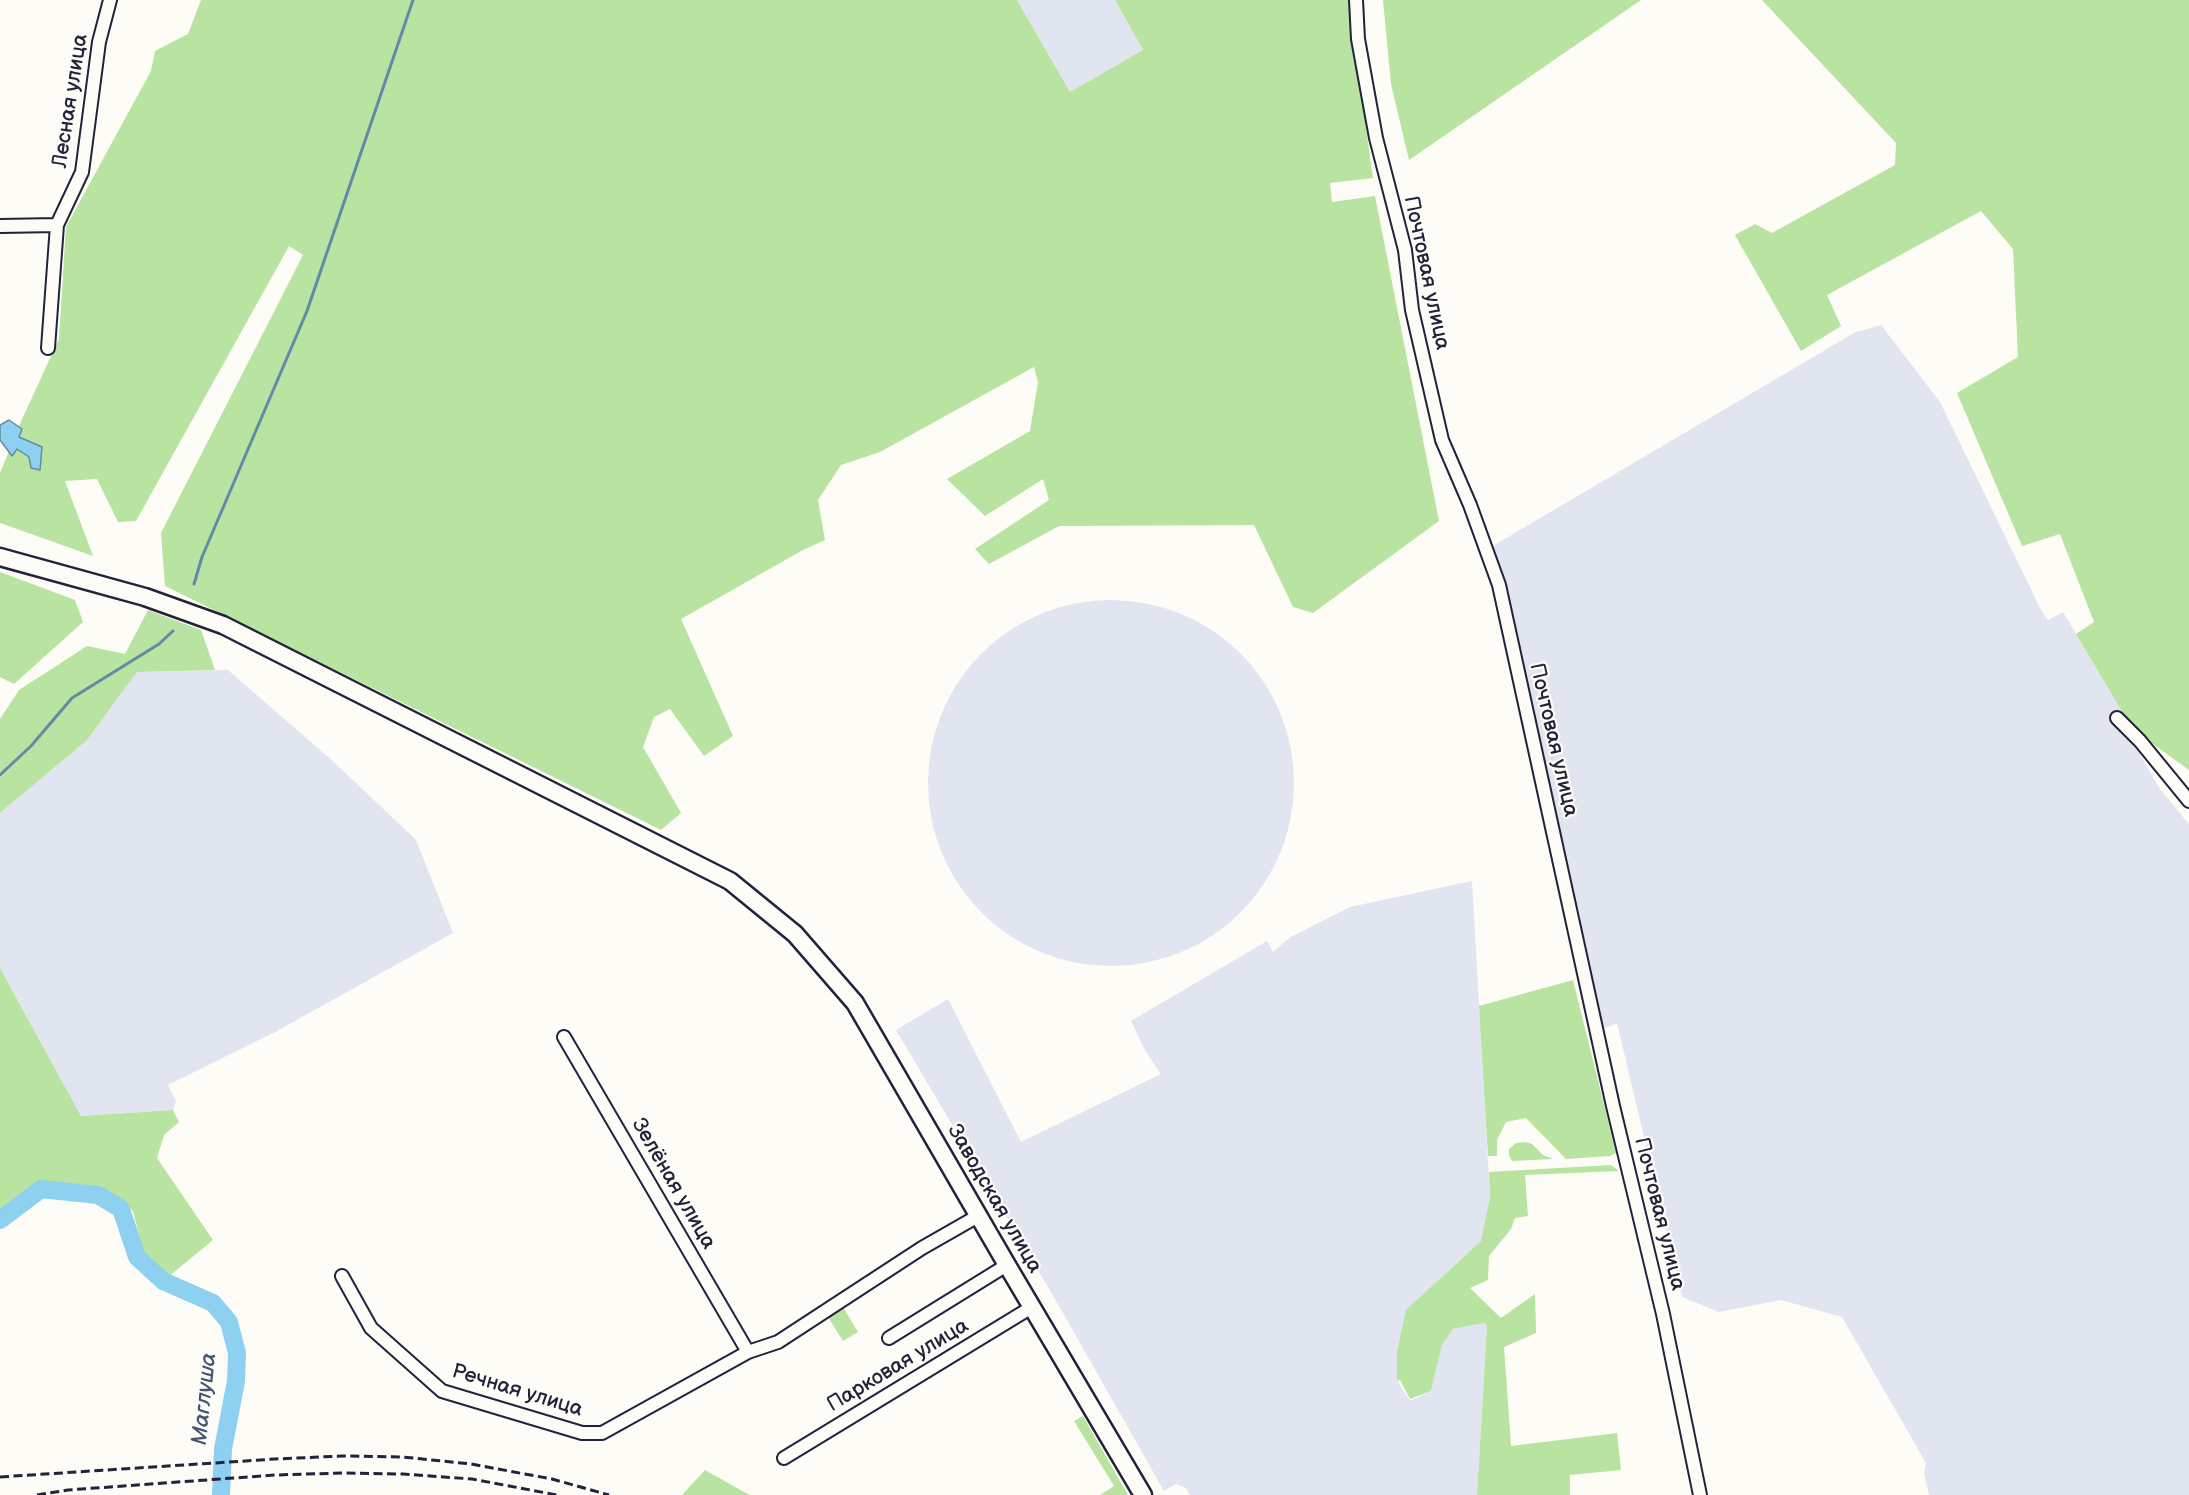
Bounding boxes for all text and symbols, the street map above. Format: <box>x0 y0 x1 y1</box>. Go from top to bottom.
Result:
street label: Лесная улица <box>48 32 94 170</box>
street label: Почтовая улица <box>1397 194 1455 352</box>
street label: Почтовая улица <box>1523 661 1583 819</box>
street label: Зелёная улица <box>625 1114 721 1254</box>
street label: Заводская улица <box>941 1120 1047 1278</box>
street label: Почтовая улица <box>1628 1135 1690 1293</box>
street label: Парковая улица <box>823 1314 973 1418</box>
water label: Маглуша <box>187 1352 223 1446</box>
street label: Речная улица <box>449 1359 585 1423</box>

